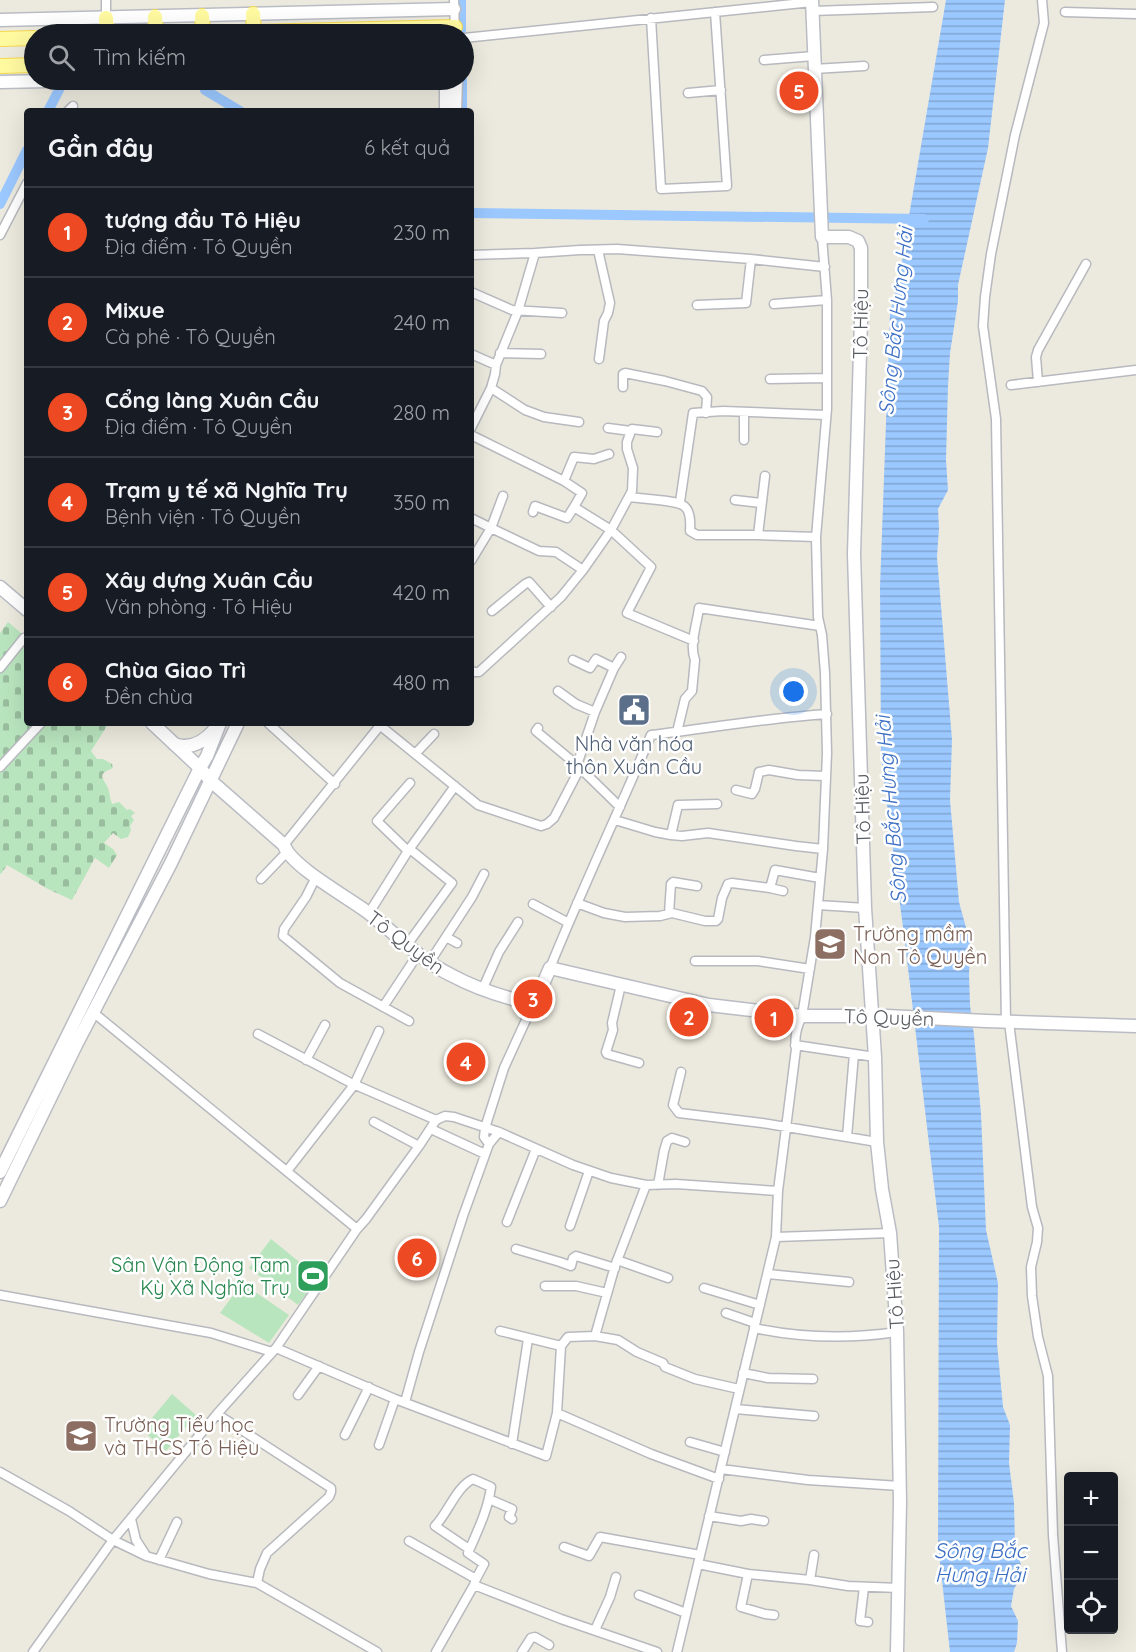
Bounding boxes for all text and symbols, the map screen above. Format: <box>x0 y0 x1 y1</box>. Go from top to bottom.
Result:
search box <box>24 24 474 90</box>
icon: search <box>45 41 78 74</box>
text: Tìm kiếm <box>93 43 186 71</box>
pin: 5 <box>780 68 818 113</box>
text: Gần đây <box>48 131 153 164</box>
text: 6 kết quả <box>364 135 450 160</box>
text: tượng đầu Tô Hiệu <box>105 206 301 234</box>
text: 1 <box>64 220 71 245</box>
text: 230 m <box>393 220 450 245</box>
water label: Sông Bắc Hưng Hải <box>872 223 918 416</box>
text: Địa điểm · Tô Quyền <box>105 234 293 259</box>
street label: Tô Hiệu <box>847 288 873 360</box>
text: Mixue <box>105 296 165 324</box>
text: 2 <box>62 310 73 335</box>
text: 240 m <box>393 310 450 335</box>
text: Cà phê · Tô Quyền <box>105 324 276 349</box>
text: Cổng làng Xuân Cầu <box>105 386 319 414</box>
text: 3 <box>62 400 73 425</box>
text: 280 m <box>393 400 450 425</box>
text: Địa điểm · Tô Quyền <box>105 414 293 439</box>
text: Trạm y tế xã Nghĩa Trụ <box>105 476 348 504</box>
text: 4 <box>62 490 73 515</box>
text: 350 m <box>393 490 450 515</box>
text: Bệnh viện · Tô Quyền <box>105 504 301 529</box>
text: Xây dựng Xuân Cầu <box>105 566 313 594</box>
text: 5 <box>62 580 73 605</box>
text: 420 m <box>393 580 450 605</box>
text: Văn phòng · Tô Hiệu <box>105 594 293 619</box>
text: Chùa Giao Trì <box>105 656 246 684</box>
text: 6 <box>62 670 73 695</box>
text: 480 m <box>393 670 450 695</box>
your location <box>779 677 808 706</box>
text: Đền chùa <box>105 684 193 709</box>
public building icon: Nhà văn hóa thôn Xuân Cầu <box>616 692 652 728</box>
water label: Sông Bắc Hưng Hải <box>869 712 911 905</box>
place label: Nhà văn hóa thôn Xuân Cầu <box>566 731 702 779</box>
street label: Tô Hiệu <box>848 773 876 845</box>
street label: Tô Quyền <box>362 905 450 979</box>
place label: Trường mầm Non Tô Quyền <box>853 921 987 969</box>
school or university icon: Trường mầm Non Tô Quyền <box>812 926 848 962</box>
pin: 3 <box>514 976 552 1022</box>
pin: 2 <box>670 994 708 1040</box>
pin: 1 <box>754 996 794 1040</box>
street label: Tô Quyền <box>843 1003 935 1031</box>
pin: 4 <box>446 1040 486 1084</box>
pin: 6 <box>398 1236 436 1280</box>
place label: Sân Vận Động Tam Kỳ Xã Nghĩa Trụ <box>111 1252 290 1300</box>
sports icon: Sân Vận Động Tam Kỳ Xã Nghĩa Trụ <box>295 1258 331 1294</box>
street label: Tô Hiệu <box>879 1258 909 1330</box>
place label: Trường Tiểu học và THCS Tô Hiệu <box>104 1412 259 1460</box>
school or university icon: Trường Tiểu học và THCS Tô Hiệu <box>63 1418 99 1454</box>
map controls <box>1064 1472 1118 1634</box>
button: + <box>1064 1472 1118 1526</box>
button: − <box>1064 1526 1118 1580</box>
water label: Sông Bắc Hưng Hải <box>934 1537 1028 1587</box>
button: locate <box>1064 1580 1118 1634</box>

